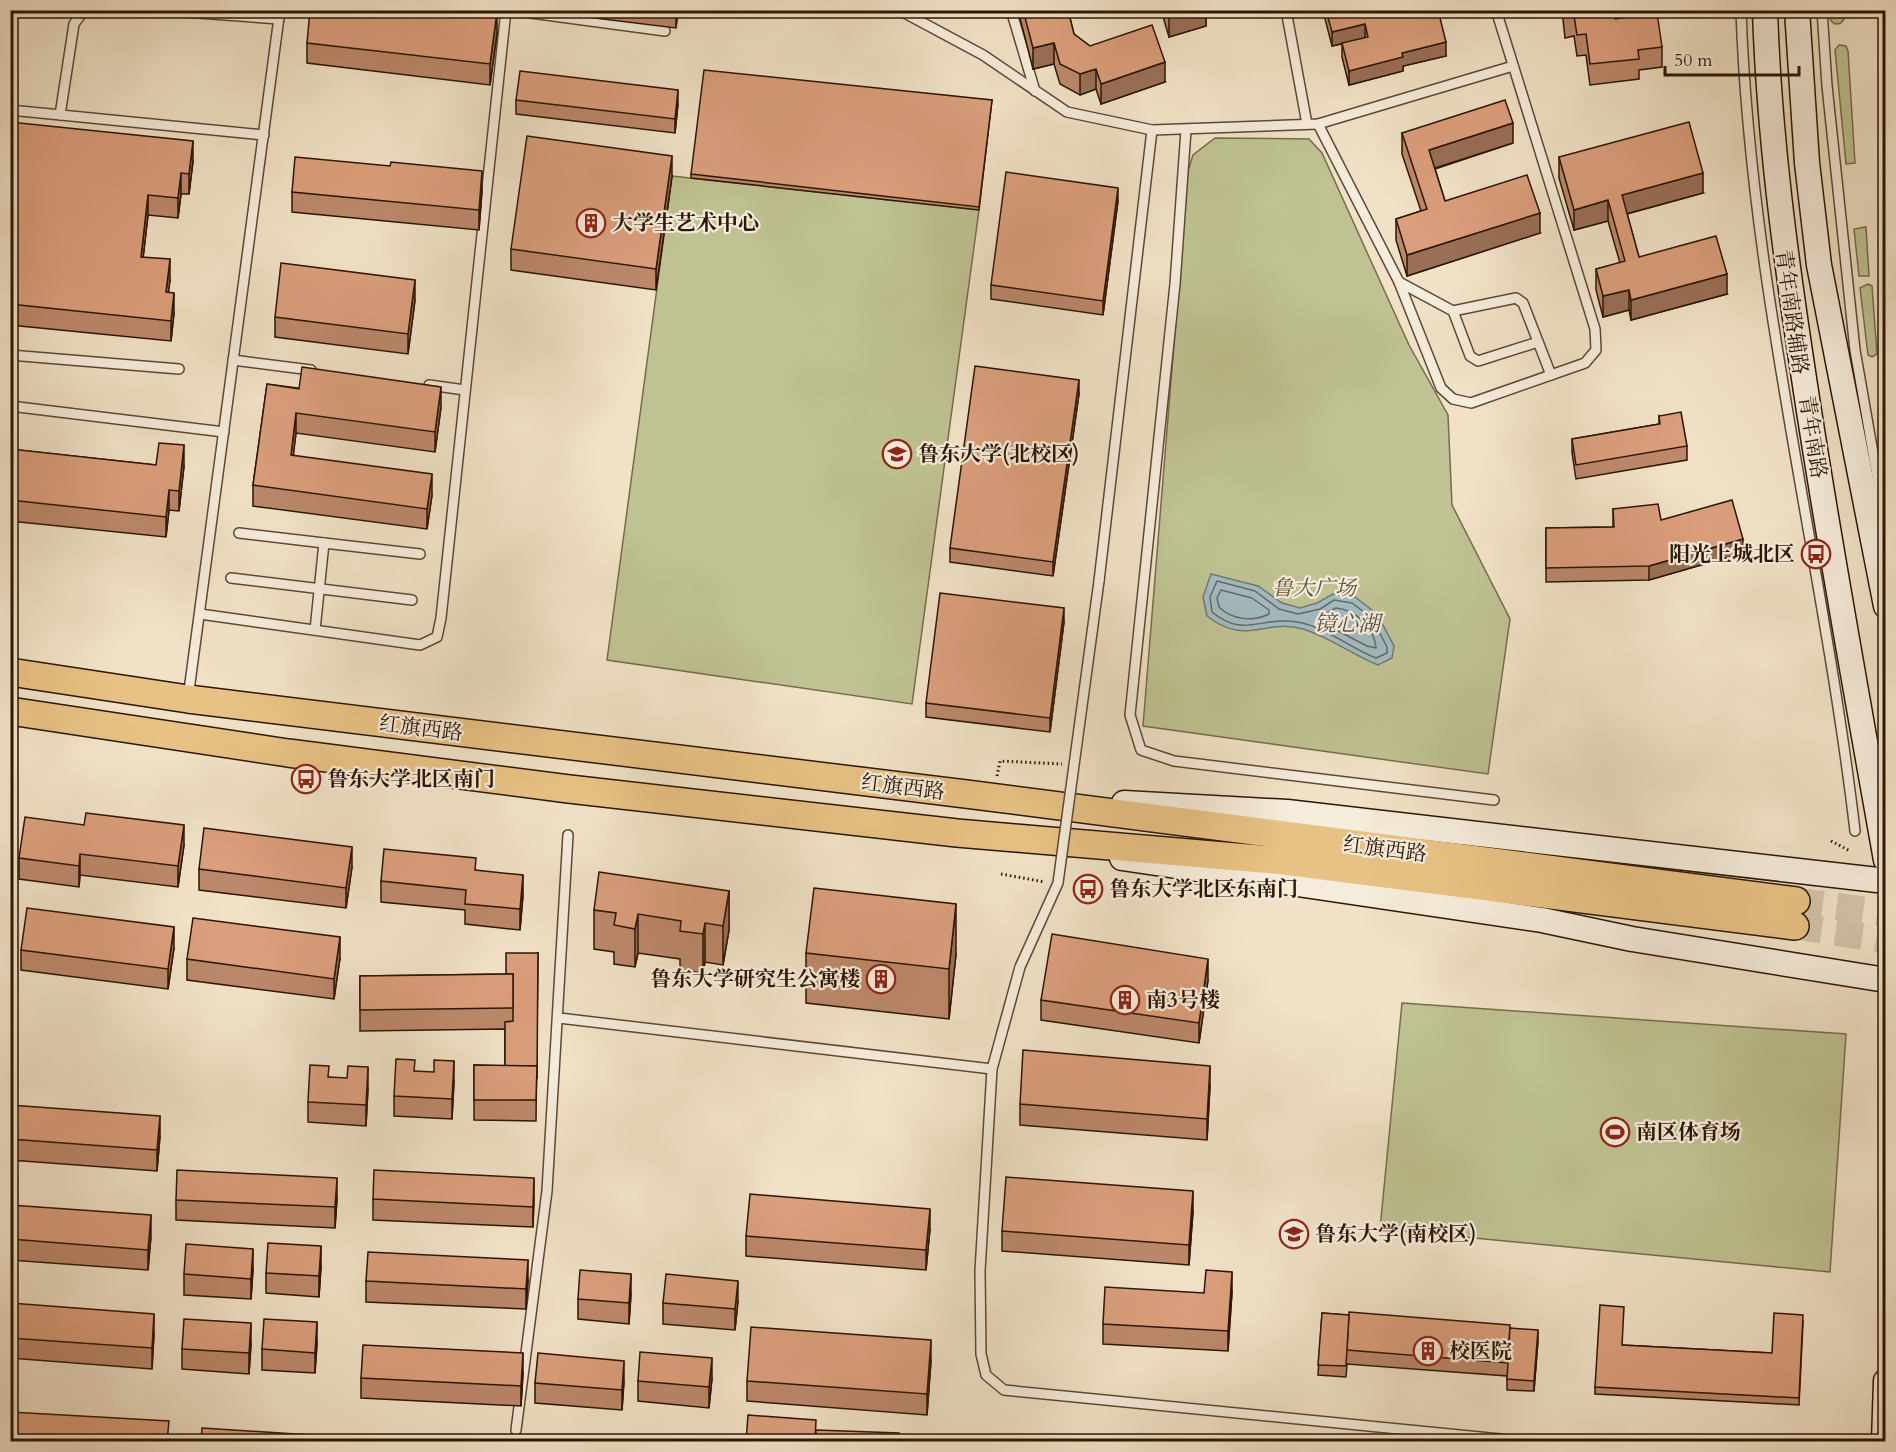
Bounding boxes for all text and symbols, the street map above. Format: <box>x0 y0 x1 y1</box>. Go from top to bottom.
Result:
scale bar <box>1665 39 1798 77</box>
text: 50 m <box>1674 48 1713 73</box>
building icon: 大学生艺术中心 <box>575 207 607 239</box>
place label: 大学生艺术中心 <box>612 209 759 238</box>
street label: 青年南路辅路 <box>1768 248 1815 376</box>
street label: 青年南路 <box>1792 393 1833 481</box>
school or university icon: 鲁东大学(北校区) <box>881 438 913 470</box>
place label: 鲁东大学(北校区) <box>918 440 1079 469</box>
bus stop icon: 阳光上城北区 <box>1800 538 1832 570</box>
place label: 阳光上城北区 <box>1669 540 1795 569</box>
park label: 鲁大广场 <box>1272 574 1358 603</box>
water label: 镜心湖 <box>1314 609 1384 639</box>
street label: 红旗西路 <box>377 709 464 748</box>
bus stop icon: 鲁东大学北区南门 <box>290 763 322 795</box>
place label: 鲁东大学北区南门 <box>327 765 495 794</box>
street label: 红旗西路 <box>859 768 946 807</box>
street label: 红旗西路 <box>1341 830 1428 869</box>
bus stop icon: 鲁东大学北区东南门 <box>1072 873 1104 905</box>
place label: 鲁东大学北区东南门 <box>1109 875 1298 904</box>
building icon: 鲁东大学研究生公寓楼 <box>865 963 897 995</box>
place label: 鲁东大学研究生公寓楼 <box>650 965 860 994</box>
building icon: 南3号楼 <box>1109 984 1141 1016</box>
place label: 南3号楼 <box>1146 986 1220 1015</box>
sports icon: 南区体育场 <box>1599 1116 1631 1148</box>
place label: 南区体育场 <box>1636 1118 1741 1147</box>
school or university icon: 鲁东大学(南校区) <box>1278 1218 1310 1250</box>
place label: 鲁东大学(南校区) <box>1315 1220 1476 1249</box>
building icon: 校医院 <box>1412 1335 1444 1367</box>
place label: 校医院 <box>1449 1337 1512 1366</box>

